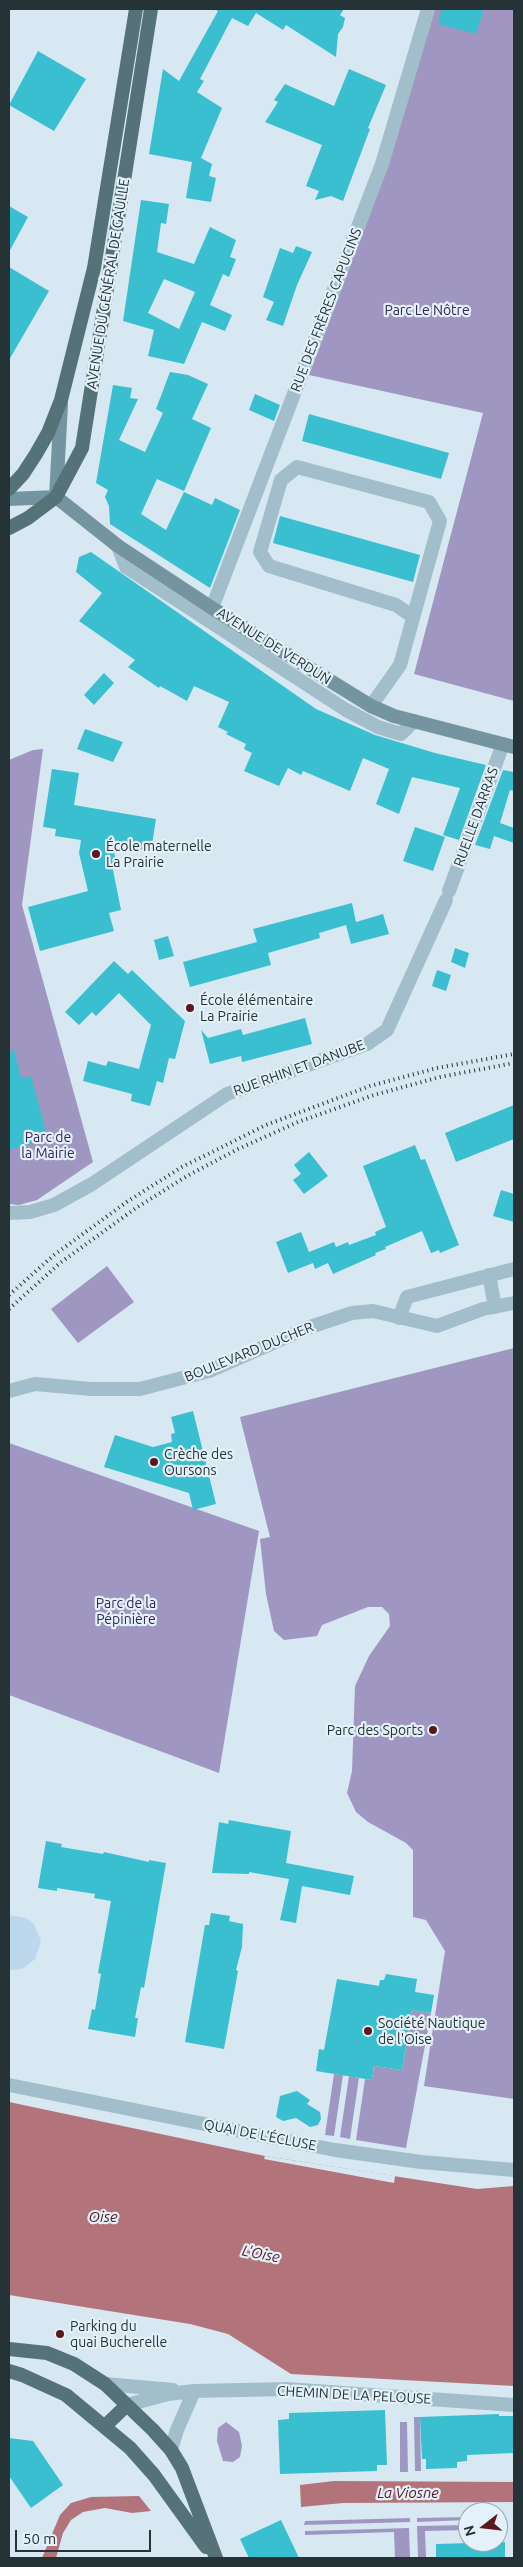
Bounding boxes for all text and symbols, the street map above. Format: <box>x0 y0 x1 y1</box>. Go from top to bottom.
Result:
street label: AVENUE DU GÉNÉRAL DE GAULLE <box>83 178 133 390</box>
street label: RUE DES FRÈRES CAPUCINS <box>287 226 365 394</box>
park label: Parc Le Nôtre <box>384 302 470 318</box>
street label: AVENUE DE VERDUN <box>214 604 334 688</box>
street label: RUELLE DARRAS <box>450 765 502 869</box>
place label: École maternelle La Prairie <box>106 838 212 870</box>
marker: École maternelle La Prairie <box>90 848 102 860</box>
place label: École élémentaire La Prairie <box>200 992 313 1024</box>
marker: École élémentaire La Prairie <box>184 1002 196 1014</box>
street label: RUE RHIN ET DANUBE <box>231 1036 367 1100</box>
park label: Parc de la Mairie <box>21 1129 75 1162</box>
street label: BOULEVARD DUCHER <box>182 1318 316 1386</box>
place label: Crèche des Oursons <box>164 1446 233 1478</box>
marker: Crèche des Oursons <box>148 1456 160 1468</box>
park label: Parc de la Pépinière <box>96 1595 156 1628</box>
place label: Parc des Sports <box>327 1722 423 1738</box>
marker: Parc des Sports <box>427 1724 439 1736</box>
place label: Société Nautique de l'Oise <box>378 2015 486 2048</box>
marker: Société Nautique de l'Oise <box>362 2025 374 2037</box>
street label: QUAI DE L'ÉCLUSE <box>202 2116 318 2154</box>
water label: Oise <box>89 2208 117 2226</box>
water label: L'Oise <box>241 2242 281 2266</box>
place label: Parking du quai Bucherelle <box>70 2318 167 2350</box>
marker: Parking du quai Bucherelle <box>54 2328 66 2340</box>
street label: CHEMIN DE LA PELOUSE <box>276 2383 432 2407</box>
water label: La Viosne <box>377 2484 439 2502</box>
north arrow <box>458 2502 508 2552</box>
scale bar <box>18 2520 154 2552</box>
text: N <box>460 2524 479 2538</box>
text: 50 m <box>23 2530 56 2547</box>

